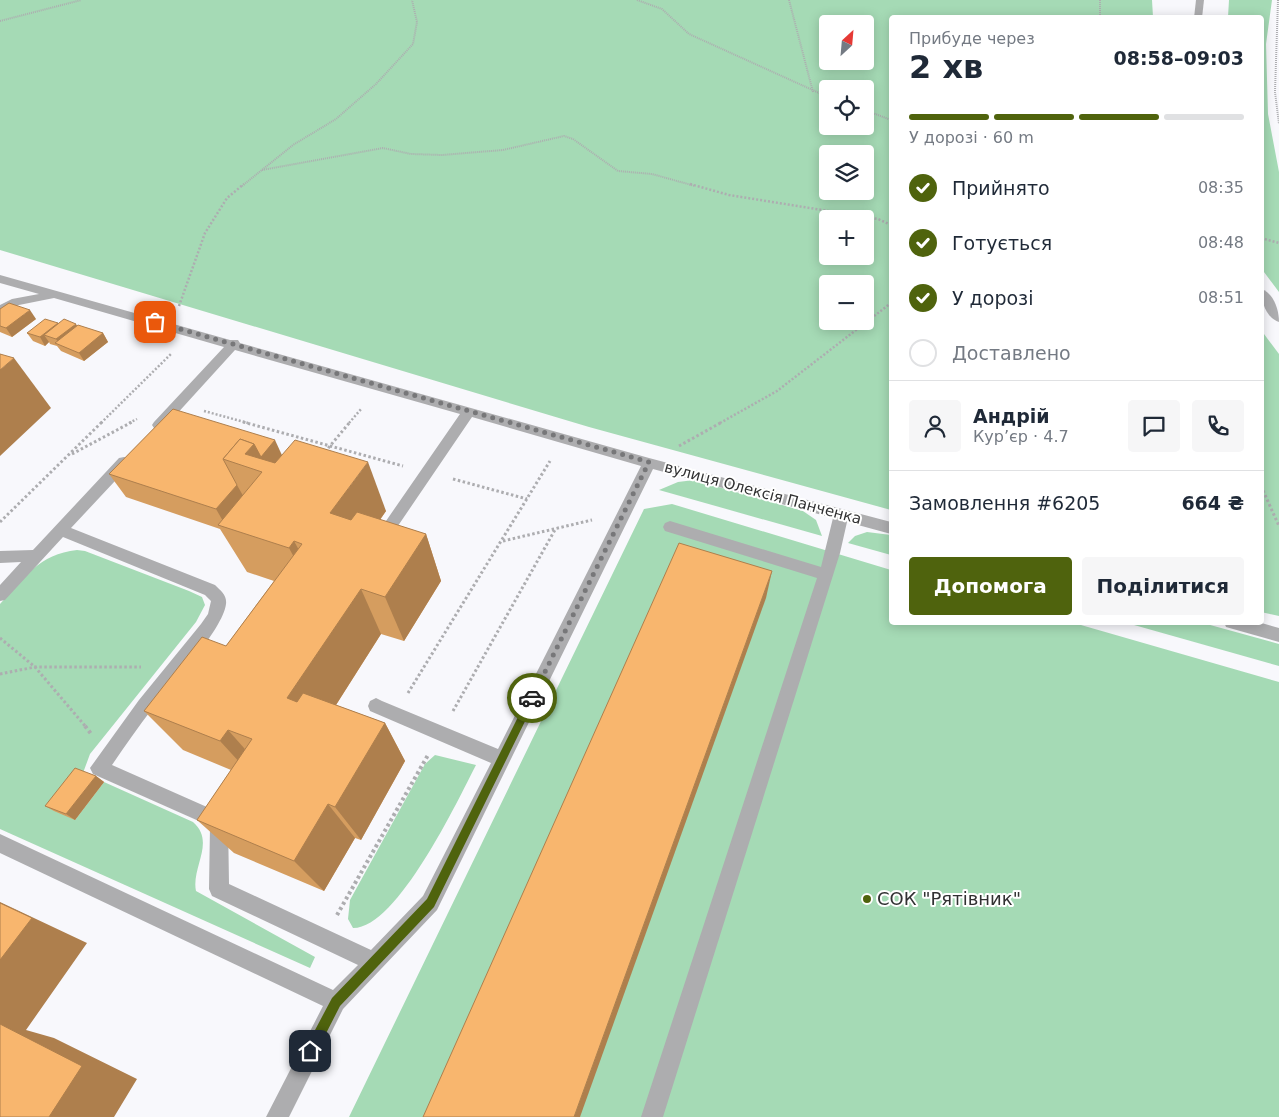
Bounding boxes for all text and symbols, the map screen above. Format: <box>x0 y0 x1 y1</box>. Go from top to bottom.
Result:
north arrow <box>819 15 874 70</box>
map controls <box>819 15 874 330</box>
text: Прибуде через <box>909 29 1035 48</box>
text: 08:58–09:03 <box>1114 47 1244 69</box>
text: 2 хв <box>909 48 983 86</box>
button: locate <box>819 80 874 135</box>
text: У дорозі · 60 m <box>909 128 1034 147</box>
button: layers <box>819 145 874 200</box>
icon: check <box>909 174 937 202</box>
text: Прийнято <box>952 177 1050 199</box>
text: 08:35 <box>1198 178 1244 197</box>
button: + <box>819 210 874 265</box>
icon: check <box>909 229 937 257</box>
text: Готується <box>952 232 1052 254</box>
text: 08:48 <box>1198 233 1244 252</box>
button: − <box>819 275 874 330</box>
icon: check <box>909 284 937 312</box>
text: У дорозі <box>952 287 1033 309</box>
text: 08:51 <box>1198 288 1244 307</box>
pin <box>134 301 176 343</box>
icon: bag <box>141 308 169 336</box>
text: Доставлено <box>952 342 1071 364</box>
button: person <box>909 400 961 452</box>
button: chat <box>1128 400 1180 452</box>
button: phone <box>1192 400 1244 452</box>
text: Андрій <box>973 405 1050 427</box>
text: Кур’єр · 4.7 <box>973 427 1069 446</box>
street label: вулиця Олексія Панченка <box>662 458 864 528</box>
text: Замовлення #6205 <box>909 492 1100 514</box>
text: 664 ₴ <box>1181 492 1244 514</box>
button: Допомога <box>909 557 1072 615</box>
button: Поділитися <box>1082 557 1244 615</box>
courier <box>507 673 557 723</box>
icon: car <box>518 684 546 712</box>
place label: СОК "Рятівник" <box>877 888 1021 909</box>
marker: СОК "Рятівник" <box>861 893 873 905</box>
pin <box>289 1030 331 1072</box>
icon: home <box>296 1037 324 1065</box>

